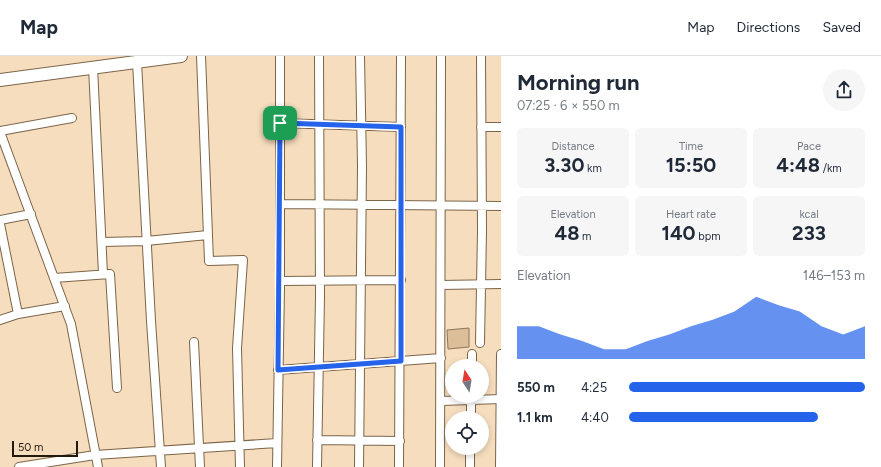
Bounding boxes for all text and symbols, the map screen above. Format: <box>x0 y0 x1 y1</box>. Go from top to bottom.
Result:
text: Map <box>20 16 58 39</box>
text: Map <box>687 19 715 36</box>
text: Directions <box>737 19 800 36</box>
text: Saved <box>822 19 861 36</box>
text: Morning run <box>517 69 640 96</box>
button: share <box>823 69 865 111</box>
text: 07:25 · 6 × 550 m <box>517 98 620 113</box>
pin <box>263 106 297 140</box>
icon: arrive <box>269 112 291 134</box>
text: Distance <box>551 140 595 153</box>
text: Time <box>679 140 703 153</box>
text: Pace <box>797 140 821 153</box>
text: 3.30 <box>544 153 584 177</box>
text: 15:50 <box>666 153 716 177</box>
text: 4:48 <box>776 153 820 177</box>
text: km <box>584 162 602 175</box>
text: /km <box>820 162 842 175</box>
text: Elevation <box>550 208 596 221</box>
text: Heart rate <box>666 208 716 221</box>
text: kcal <box>799 208 819 221</box>
text: 48 <box>555 221 579 245</box>
text: 140 <box>661 221 696 245</box>
text: 233 <box>792 221 826 245</box>
text: m <box>579 230 591 243</box>
text: bpm <box>696 230 721 243</box>
text: Elevation <box>517 268 570 283</box>
text: 146–153 m <box>803 268 865 283</box>
north arrow <box>445 359 489 403</box>
map controls <box>445 359 489 455</box>
text: 550 m <box>517 380 555 395</box>
text: 4:25 <box>581 380 607 395</box>
text: 1.1 km <box>517 410 553 425</box>
text: 4:40 <box>581 410 609 425</box>
button: locate <box>445 411 489 455</box>
scale bar <box>12 439 78 458</box>
text: 50 m <box>18 441 43 454</box>

